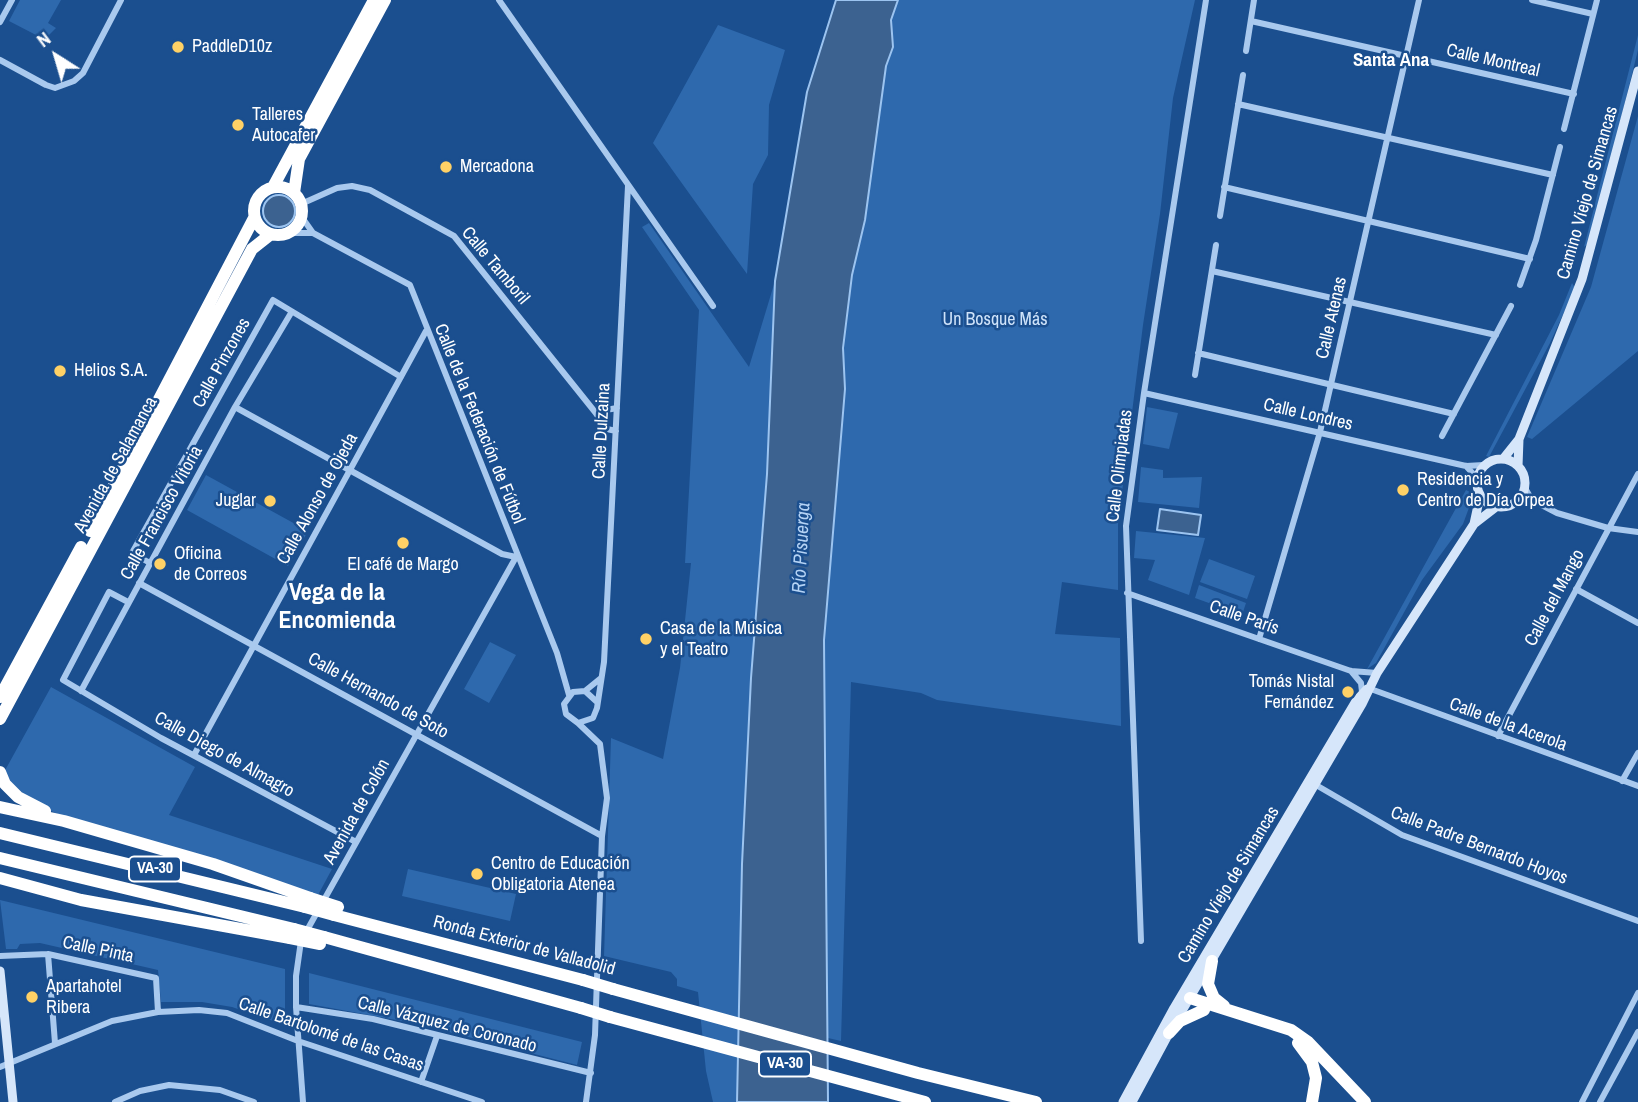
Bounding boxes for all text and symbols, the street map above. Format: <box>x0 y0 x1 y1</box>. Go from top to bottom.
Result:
north arrow <box>21 21 91 91</box>
text: N <box>31 25 56 53</box>
place label: PaddleD10z <box>192 36 272 58</box>
marker: PaddleD10z <box>170 39 186 55</box>
street label: Calle Montreal <box>1444 40 1542 82</box>
district label: Santa Ana <box>1353 50 1429 72</box>
place label: Talleres Autocafer <box>252 104 315 146</box>
street label: Camino Viejo de Simancas <box>1553 104 1623 282</box>
marker: Talleres Autocafer <box>230 117 246 133</box>
place label: Mercadona <box>460 156 534 178</box>
marker: Mercadona <box>438 159 454 175</box>
street label: Calle Tamboril <box>456 223 534 309</box>
street label: Calle Atenas <box>1312 275 1352 361</box>
park label: Un Bosque Más <box>942 309 1048 331</box>
street label: Calle Pinzones <box>188 314 256 412</box>
street label: Calle de la Federación de Fútbol <box>429 321 529 527</box>
place label: Helios S.A. <box>74 360 148 382</box>
marker: Helios S.A. <box>52 363 68 379</box>
street label: Calle Dulzaina <box>589 383 615 479</box>
street label: Avenida de Salamanca <box>70 393 162 537</box>
street label: Calle Londres <box>1261 394 1355 436</box>
street label: Calle Olimpiadas <box>1102 409 1138 523</box>
street label: Calle Alonso de Ojeda <box>273 430 363 568</box>
street label: Calle Francisco Vitoria <box>116 442 208 584</box>
place label: Residencia y Centro de Día Orpea <box>1417 469 1554 512</box>
marker: Residencia y Centro de Día Orpea <box>1395 482 1411 498</box>
place label: Juglar <box>216 490 256 512</box>
marker: Juglar <box>262 493 278 509</box>
water label: Río Pisuerga <box>788 502 816 594</box>
marker: El café de Margo <box>395 535 411 551</box>
place label: Oficina de Correos <box>174 543 247 586</box>
street label: Calle del Mango <box>1520 546 1590 650</box>
place label: El café de Margo <box>347 554 459 576</box>
marker: Oficina de Correos <box>152 556 168 572</box>
district label: Vega de la Encomienda <box>278 580 396 636</box>
street label: Calle París <box>1206 596 1282 640</box>
place label: Casa de la Música y el Teatro <box>660 618 782 660</box>
marker: Casa de la Música y el Teatro <box>638 631 654 647</box>
street label: Calle Hernando de Soto <box>304 648 452 744</box>
place label: Tomás Nistal Fernández <box>1249 671 1334 714</box>
marker: Tomás Nistal Fernández <box>1340 684 1356 700</box>
street label: Calle de la Acerola <box>1446 694 1570 756</box>
street label: Calle Diego de Almagro <box>150 708 298 802</box>
street label: Avenida de Colón <box>319 756 395 868</box>
street label: Calle Padre Bernardo Hoyos <box>1387 802 1571 890</box>
street label: Camino Viejo de Simancas <box>1174 803 1284 967</box>
place label: Centro de Educación Obligatoria Atenea <box>491 853 630 896</box>
road number: VA-30 <box>129 856 181 882</box>
marker: Centro de Educación Obligatoria Atenea <box>469 866 485 882</box>
street label: Ronda Exterior de Valladolid <box>431 911 617 981</box>
street label: Calle Pinta <box>60 932 136 968</box>
place label: Apartahotel Ribera <box>46 976 121 1018</box>
marker: Apartahotel Ribera <box>24 989 40 1005</box>
street label: Calle Vázquez de Coronado <box>355 992 539 1058</box>
street label: Calle Bartolomé de las Casas <box>236 993 426 1077</box>
road number: VA-30 <box>759 1052 811 1076</box>

